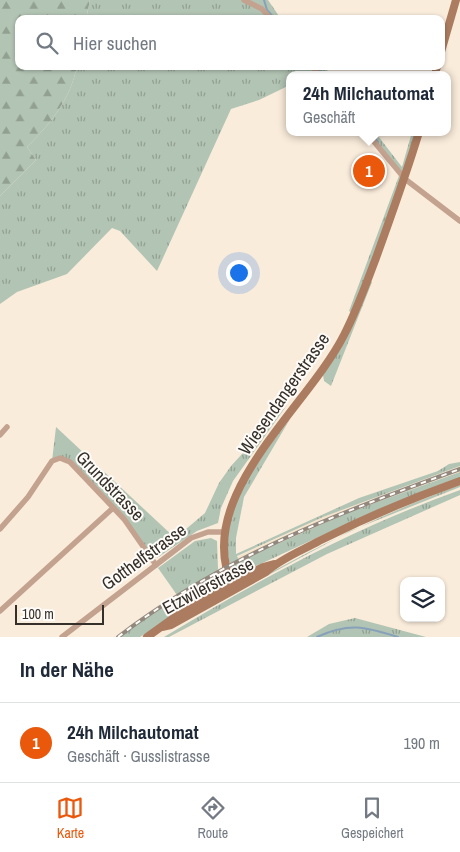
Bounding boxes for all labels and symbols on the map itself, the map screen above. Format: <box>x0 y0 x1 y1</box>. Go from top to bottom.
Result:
pin: 1 <box>353 152 385 190</box>
your location <box>226 260 252 286</box>
street label: Wiesendangerstrasse <box>232 328 335 460</box>
street label: Grundstrasse <box>71 445 150 526</box>
street label: Gotthelfstrasse <box>96 517 191 596</box>
street label: Etzwilerstrasse <box>158 551 258 620</box>
scale bar <box>15 602 104 625</box>

